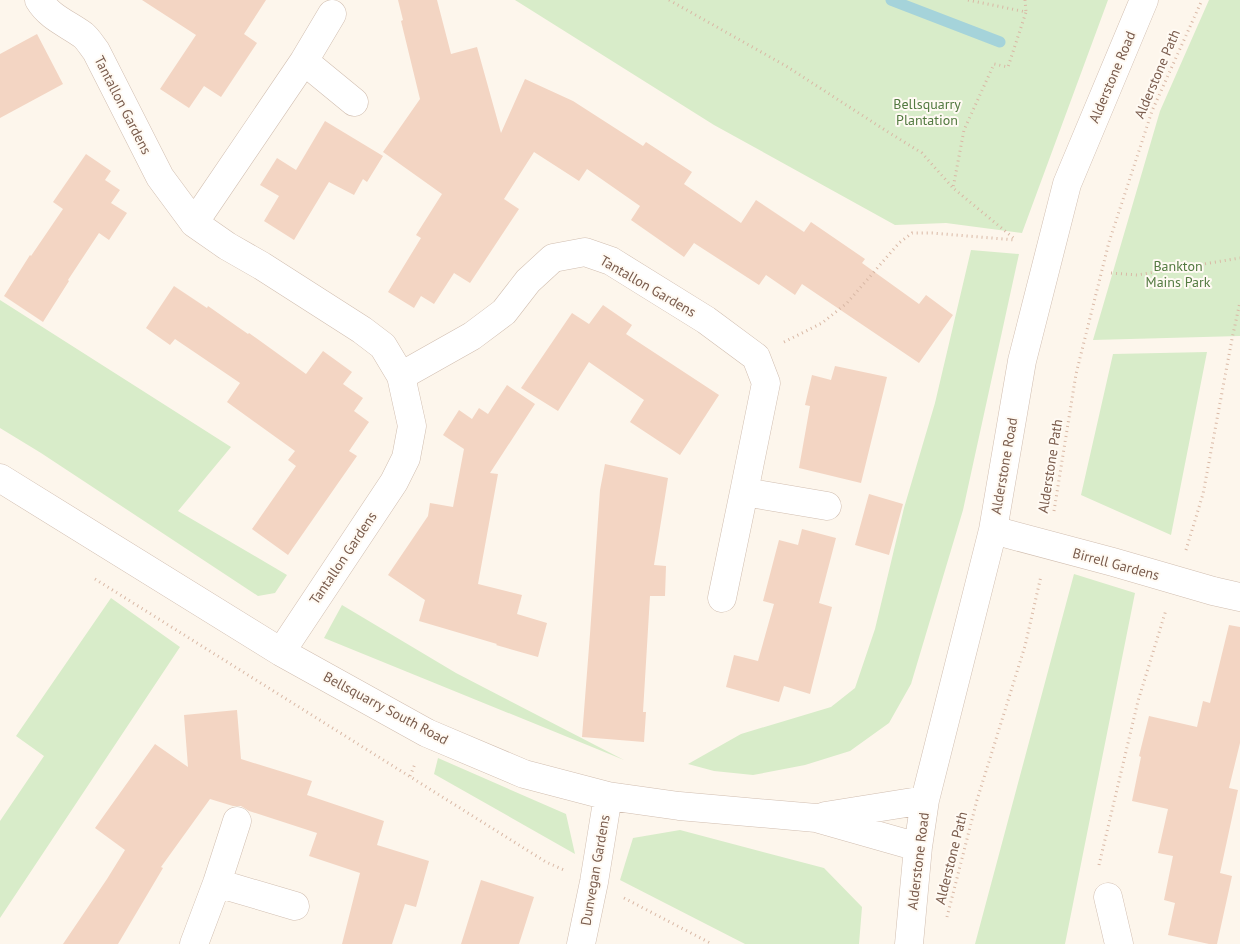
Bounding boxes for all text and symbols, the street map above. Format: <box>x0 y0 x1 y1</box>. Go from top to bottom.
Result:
street label: Alderstone Path <box>1130 27 1184 121</box>
street label: Alderstone Road <box>1085 28 1139 126</box>
street label: Tantallon Gardens <box>90 53 156 157</box>
park label: Bellsquarry Plantation <box>893 95 961 129</box>
street label: Tantallon Gardens <box>597 251 699 321</box>
park label: Bankton Mains Park <box>1146 257 1211 291</box>
street label: Alderstone Road <box>987 416 1021 516</box>
street label: Alderstone Path <box>1034 418 1066 514</box>
street label: Tantallon Gardens <box>305 508 381 608</box>
street label: Birrell Gardens <box>1071 544 1161 584</box>
street label: Bellsquarry South Road <box>320 667 452 749</box>
street label: Alderstone Path <box>931 810 971 906</box>
street label: Alderstone Road <box>903 811 933 911</box>
street label: Dunvegan Gardens <box>576 813 614 927</box>

